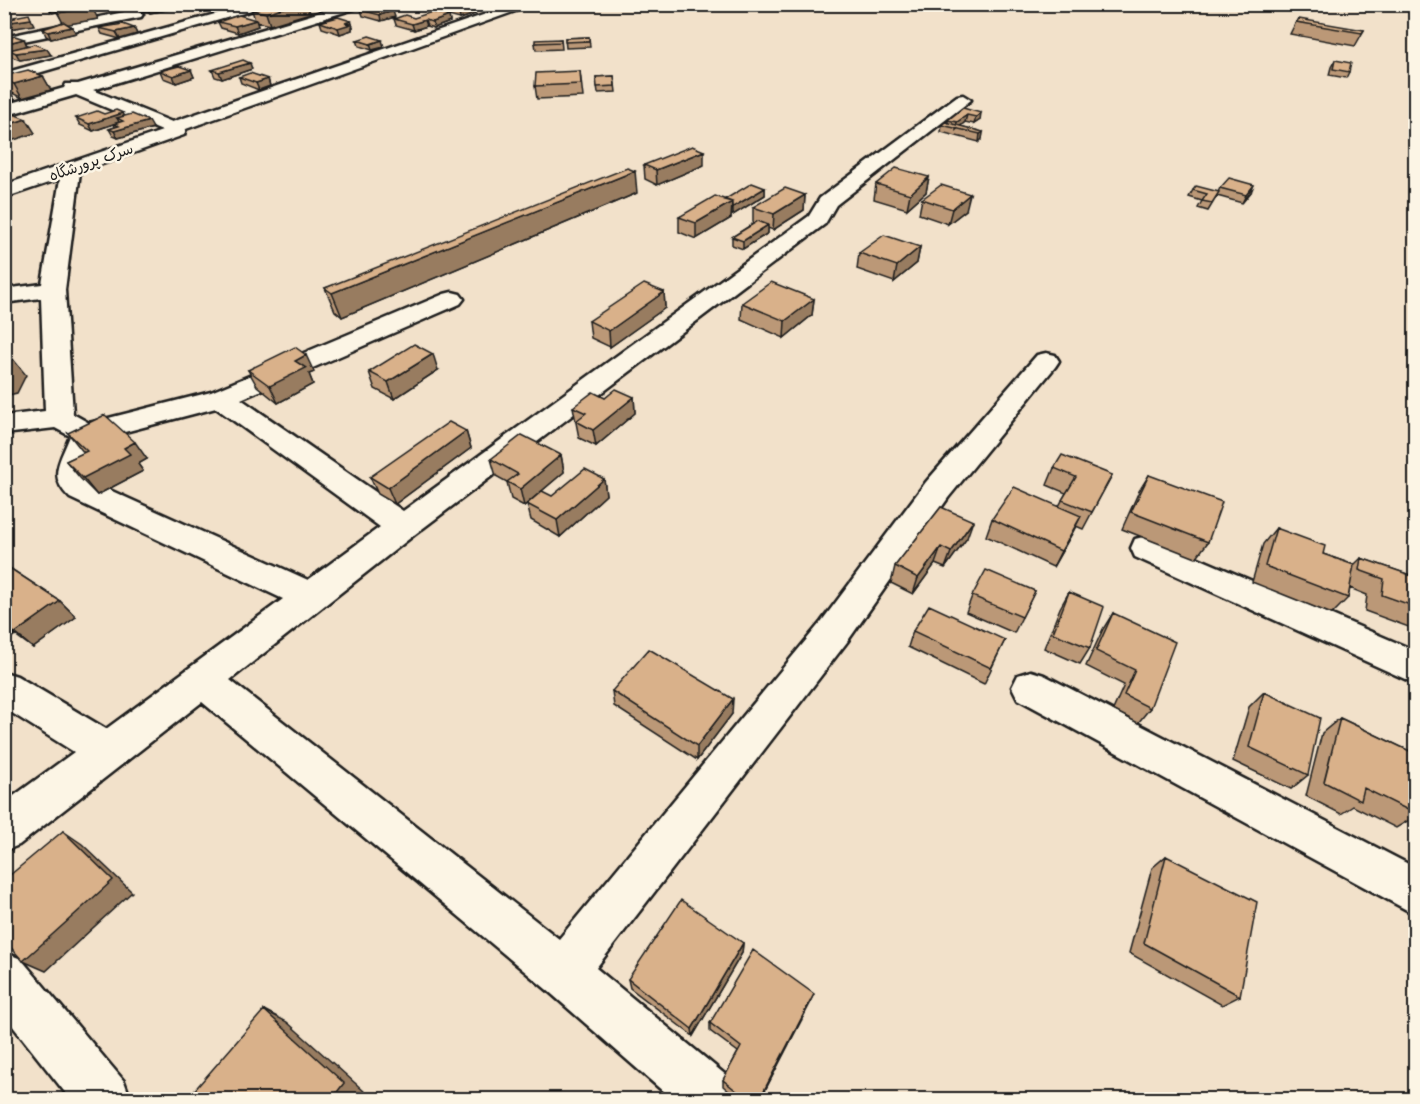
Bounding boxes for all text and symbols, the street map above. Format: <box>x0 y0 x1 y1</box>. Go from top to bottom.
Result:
street label: سرک پرورشگاه <box>45 135 136 186</box>

